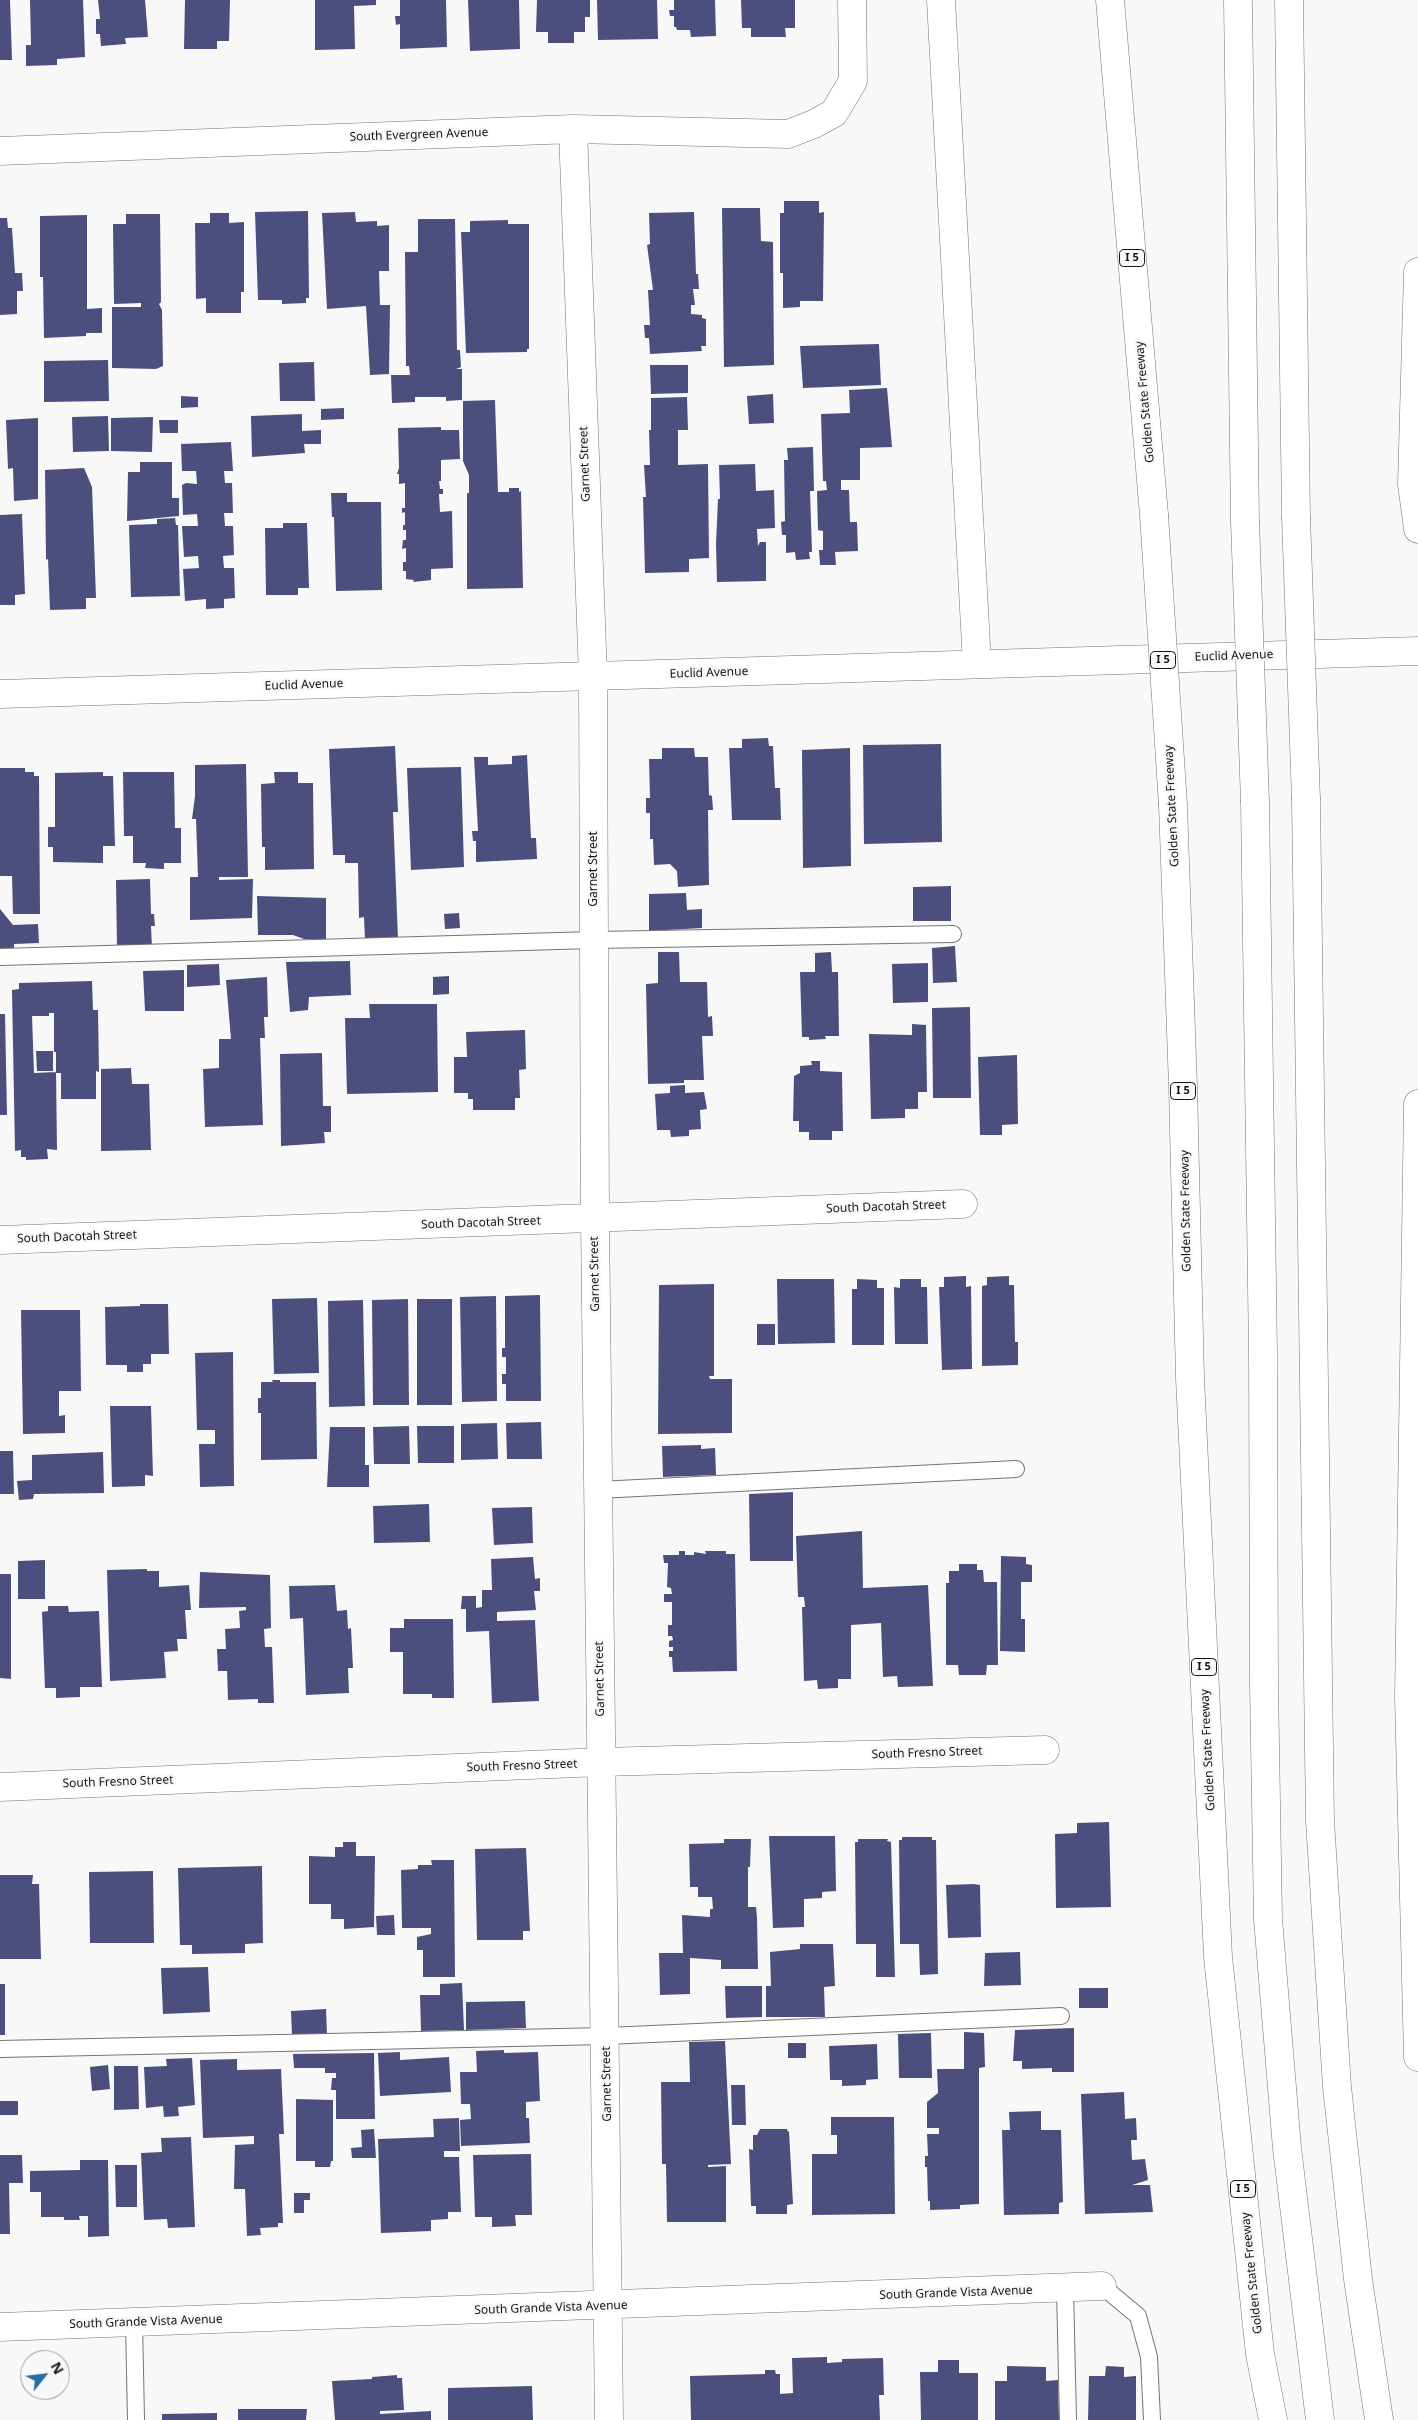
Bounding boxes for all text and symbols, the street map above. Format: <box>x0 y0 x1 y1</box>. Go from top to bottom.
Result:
street label: South Evergreen Avenue <box>349 125 489 145</box>
road number: I 5 <box>1120 250 1144 266</box>
street label: Golden State Freeway <box>1133 341 1157 463</box>
street label: Garnet Street <box>576 426 594 502</box>
street label: Euclid Avenue <box>1194 647 1274 665</box>
road number: I 5 <box>1150 652 1176 668</box>
street label: Euclid Avenue <box>669 664 749 682</box>
street label: Euclid Avenue <box>264 676 344 694</box>
street label: Golden State Freeway <box>1162 745 1182 867</box>
street label: Garnet Street <box>587 831 601 907</box>
road number: I 5 <box>1170 1082 1196 1100</box>
street label: Golden State Freeway <box>1178 1150 1194 1272</box>
street label: South Dacotah Street <box>826 1198 946 1216</box>
street label: South Dacotah Street <box>421 1214 541 1232</box>
street label: South Dacotah Street <box>17 1228 137 1246</box>
street label: Garnet Street <box>587 1236 603 1312</box>
street label: Garnet Street <box>592 1641 608 1717</box>
road number: I 5 <box>1192 1658 1216 1675</box>
street label: Golden State Freeway <box>1198 1689 1218 1811</box>
street label: South Fresno Street <box>871 1744 983 1762</box>
street label: South Fresno Street <box>466 1757 578 1775</box>
street label: South Fresno Street <box>62 1773 174 1791</box>
street label: Garnet Street <box>599 2046 615 2122</box>
road number: I 5 <box>1230 2180 1256 2198</box>
street label: Golden State Freeway <box>1238 2211 1266 2335</box>
street label: South Grande Vista Avenue <box>879 2283 1033 2303</box>
street label: South Grande Vista Avenue <box>474 2298 628 2318</box>
street label: South Grande Vista Avenue <box>69 2312 223 2332</box>
north arrow <box>20 2350 70 2400</box>
text: N <box>47 2358 69 2378</box>

